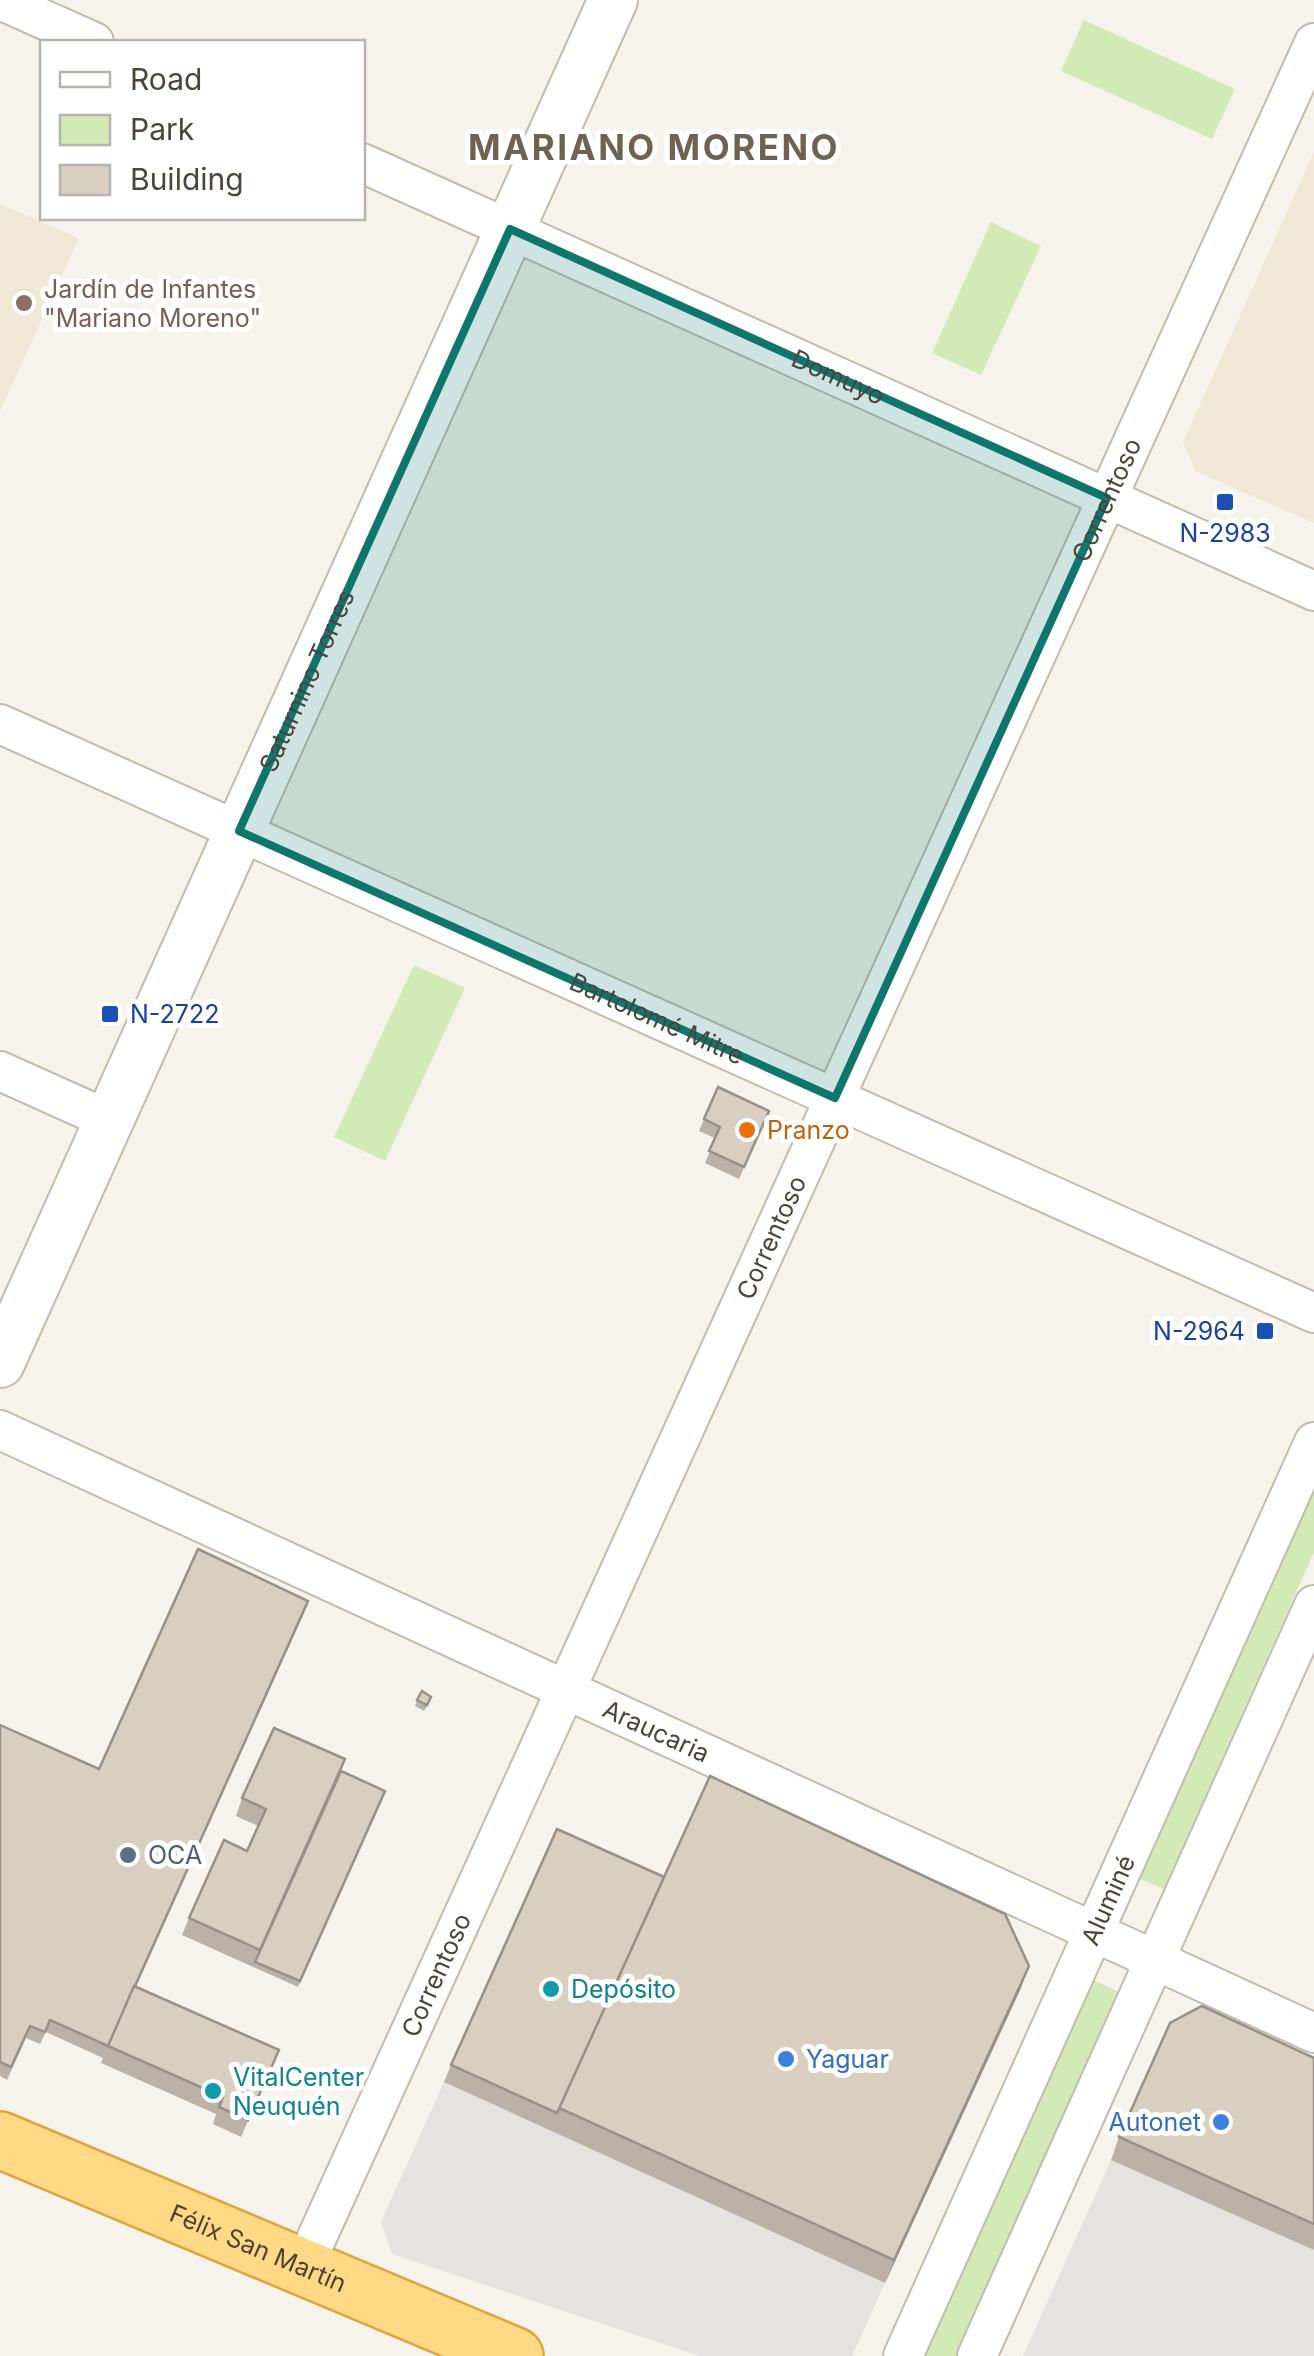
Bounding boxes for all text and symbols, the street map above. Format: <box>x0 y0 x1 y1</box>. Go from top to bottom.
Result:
legend <box>40 40 365 220</box>
text: Road <box>130 61 202 97</box>
text: Park <box>130 111 195 147</box>
district label: MARIANO MORENO <box>468 126 840 168</box>
text: Building <box>130 161 244 197</box>
place label: Jardín de Infantes "Mariano Moreno" <box>44 274 261 333</box>
marker: Jardín de Infantes "Mariano Moreno" <box>13 292 35 314</box>
street label: Domuyo <box>787 343 889 411</box>
street label: Correntoso <box>1065 433 1147 567</box>
marker: N-2983 <box>1214 491 1236 513</box>
place label: N-2983 <box>1179 518 1271 548</box>
street label: Saturnino Torres <box>253 585 361 776</box>
street label: Bartolomé Mitre <box>565 966 749 1071</box>
place label: N-2722 <box>130 999 219 1029</box>
marker: N-2722 <box>99 1003 121 1025</box>
place label: Pranzo <box>767 1115 850 1145</box>
marker: Pranzo <box>736 1119 758 1141</box>
street label: Correntoso <box>730 1171 812 1304</box>
place label: N-2964 <box>1153 1316 1245 1346</box>
marker: N-2964 <box>1254 1320 1276 1342</box>
street label: Araucaria <box>598 1694 714 1769</box>
place label: OCA <box>148 1840 202 1870</box>
marker: OCA <box>117 1844 139 1866</box>
street label: Aluminé <box>1075 1850 1141 1950</box>
street label: Correntoso <box>395 1908 477 2041</box>
place label: Depósito <box>571 1974 676 2004</box>
marker: Depósito <box>540 1978 562 2000</box>
place label: Yaguar <box>806 2044 889 2074</box>
marker: Yaguar <box>775 2048 797 2070</box>
place label: VitalCenter Neuquén <box>233 2062 364 2121</box>
marker: VitalCenter Neuquén <box>202 2080 224 2102</box>
place label: Autonet <box>1109 2107 1201 2137</box>
marker: Autonet <box>1210 2111 1232 2133</box>
street label: Félix San Martín <box>165 2198 351 2299</box>

